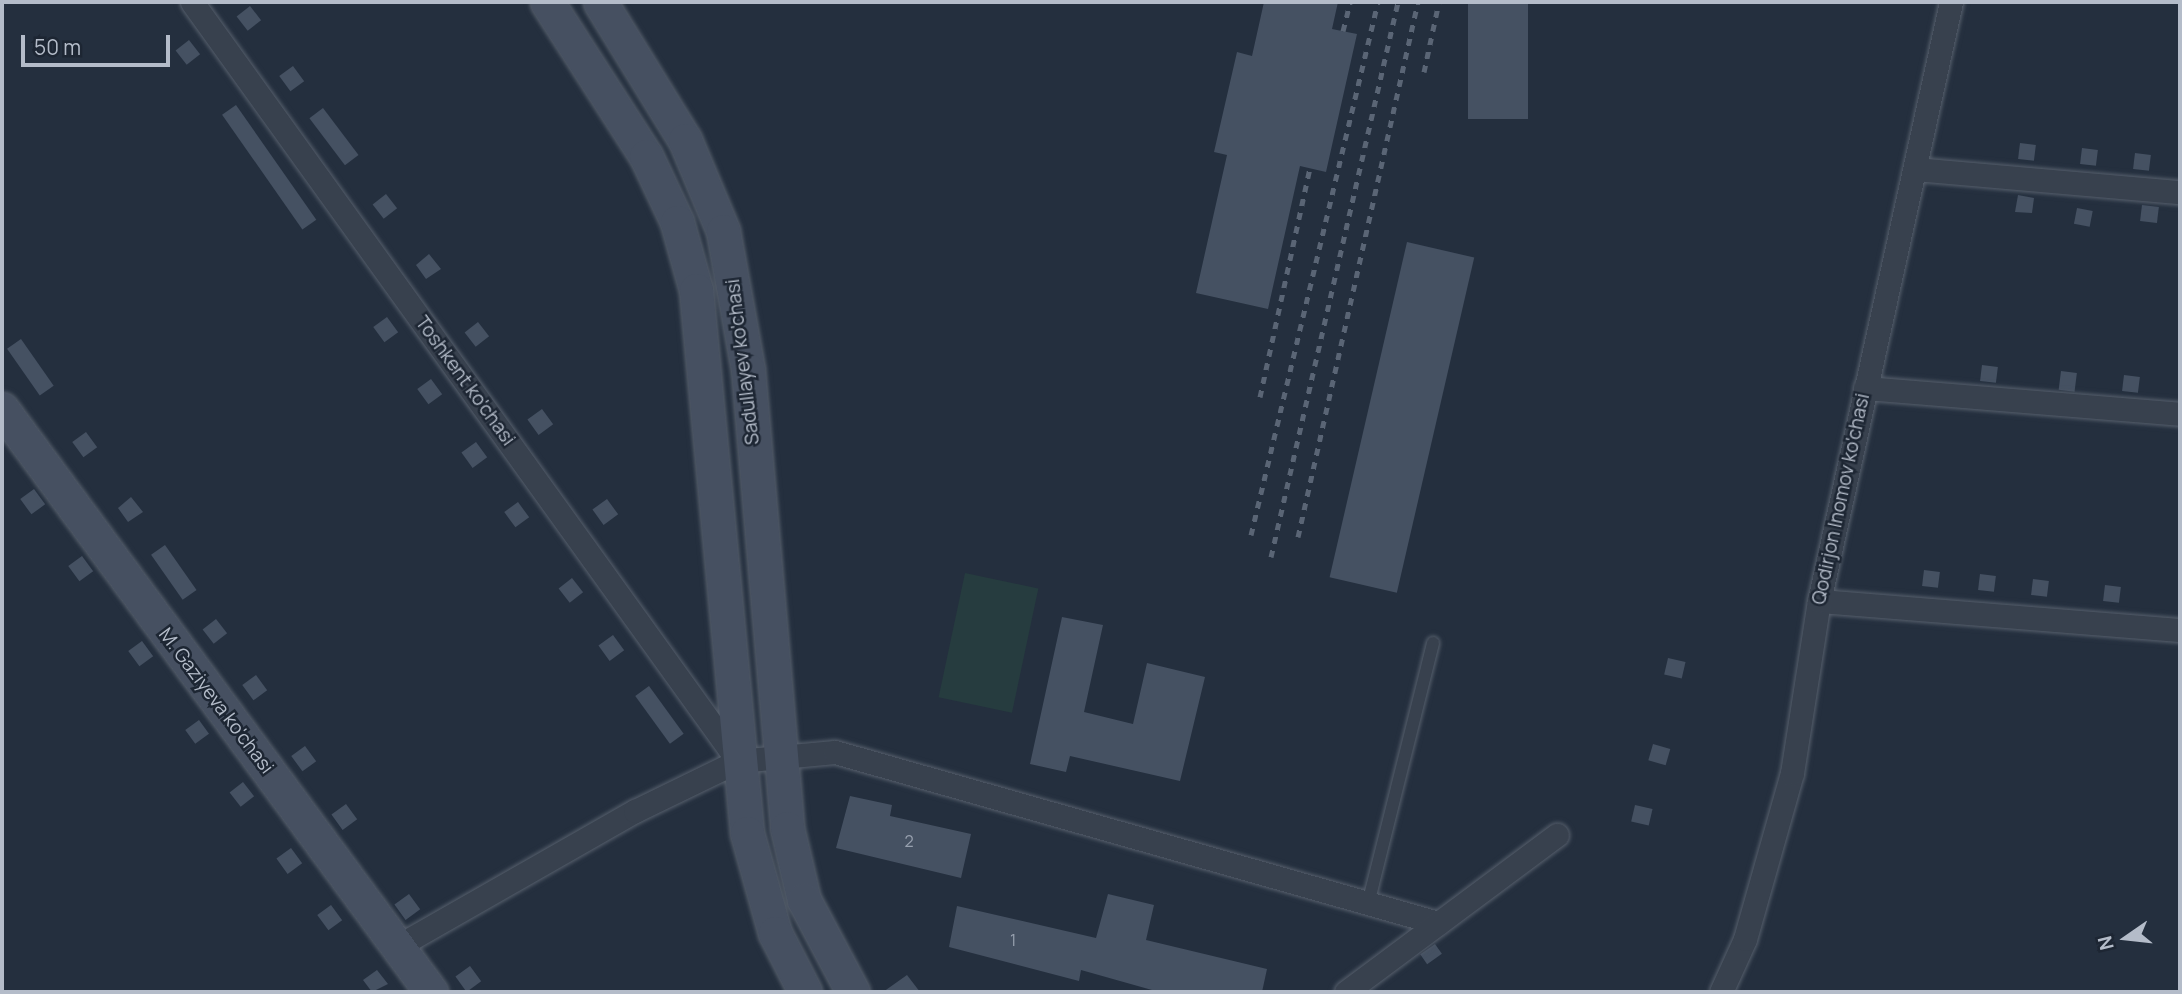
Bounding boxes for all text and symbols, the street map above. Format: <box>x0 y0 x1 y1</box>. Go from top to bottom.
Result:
scale bar <box>24 21 173 65</box>
text: 50 m <box>34 33 81 61</box>
street label: Sadullayev ko'chasi <box>722 278 764 446</box>
street label: Toshkent ko'chasi <box>410 312 520 450</box>
street label: Qodirjon Inomov ko'chasi <box>1807 391 1875 607</box>
street label: M. Gaziyeva ko'chasi <box>154 624 278 778</box>
house number: 2 <box>904 831 914 851</box>
north arrow <box>2091 903 2161 973</box>
house number: 1 <box>1010 930 1016 950</box>
text: N <box>2091 933 2120 953</box>

